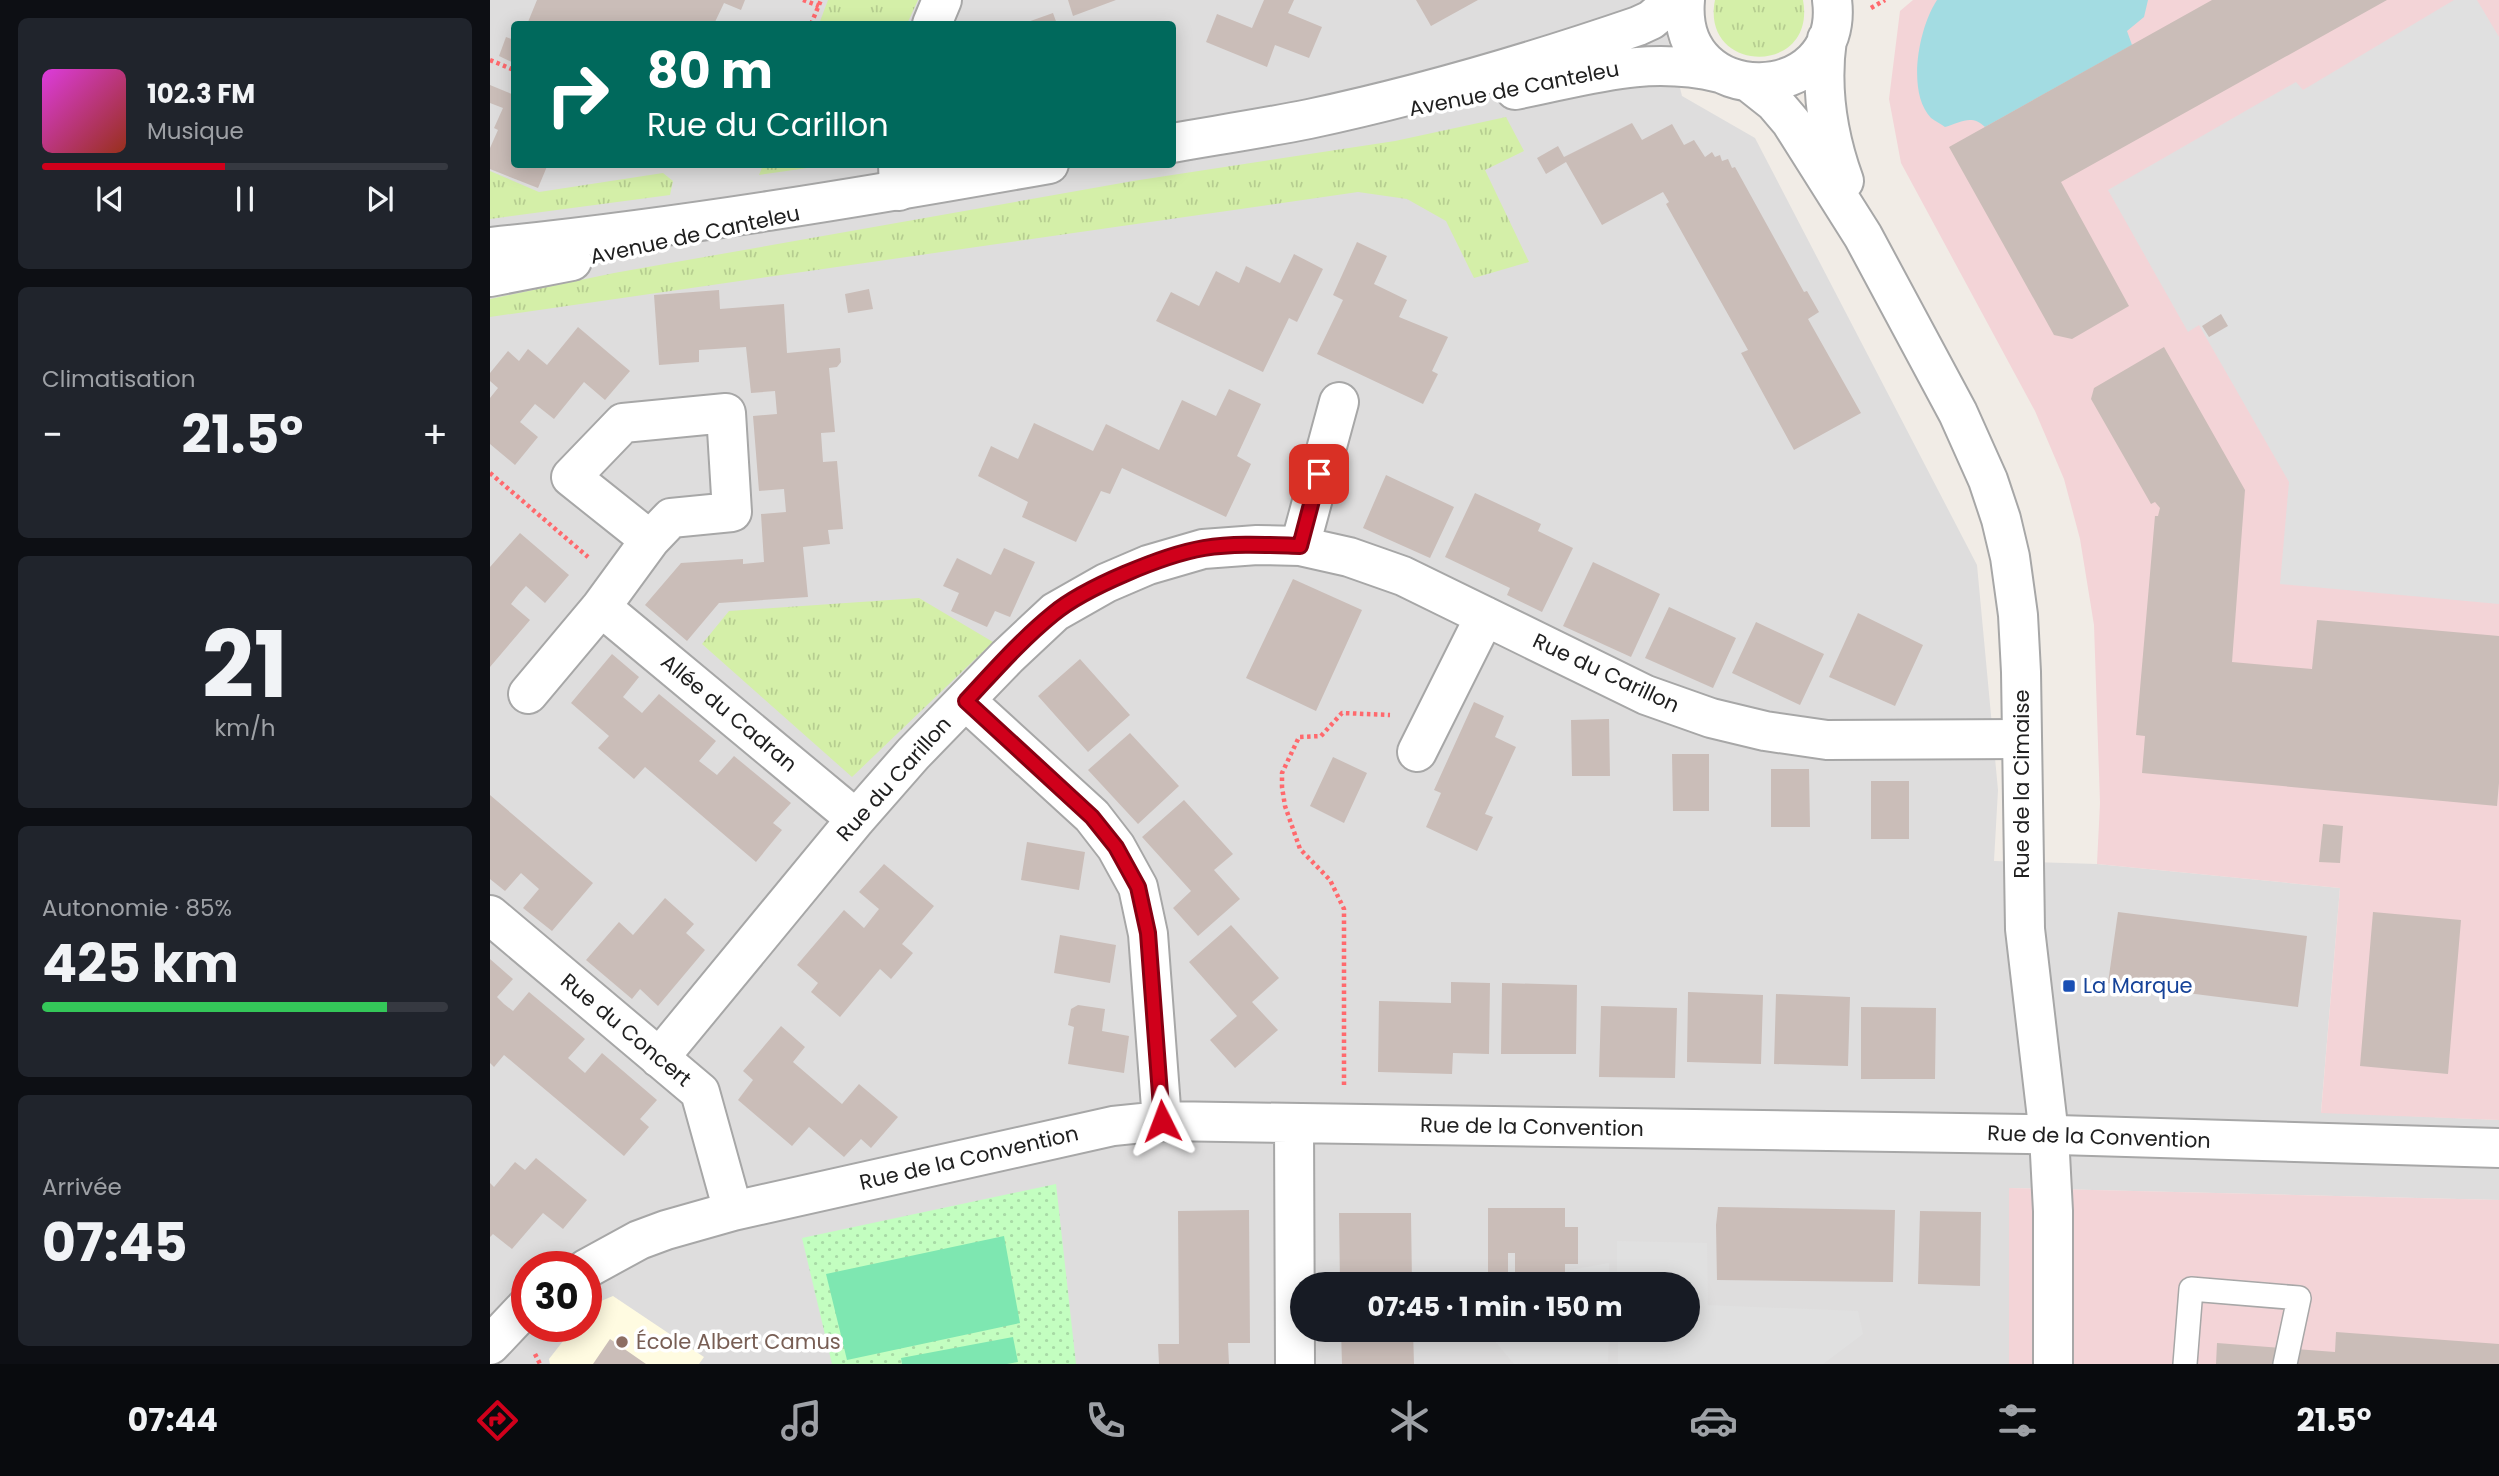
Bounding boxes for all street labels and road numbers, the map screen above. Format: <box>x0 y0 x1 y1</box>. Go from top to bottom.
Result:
street label: Avenue de Canteleu <box>1406 54 1621 123</box>
street label: Avenue de Canteleu <box>587 198 802 271</box>
street label: Rue du Carillon <box>1528 626 1684 719</box>
street label: Allée du Cadran <box>655 647 804 778</box>
street label: Rue de la Cimaise <box>2007 690 2036 878</box>
street label: Rue du Carillon <box>830 710 958 847</box>
street label: Rue du Concert <box>555 966 698 1093</box>
street label: Rue de la Convention <box>1420 1110 1644 1143</box>
street label: Rue de la Convention <box>857 1118 1081 1197</box>
street label: Rue de la Convention <box>1987 1118 2211 1155</box>

